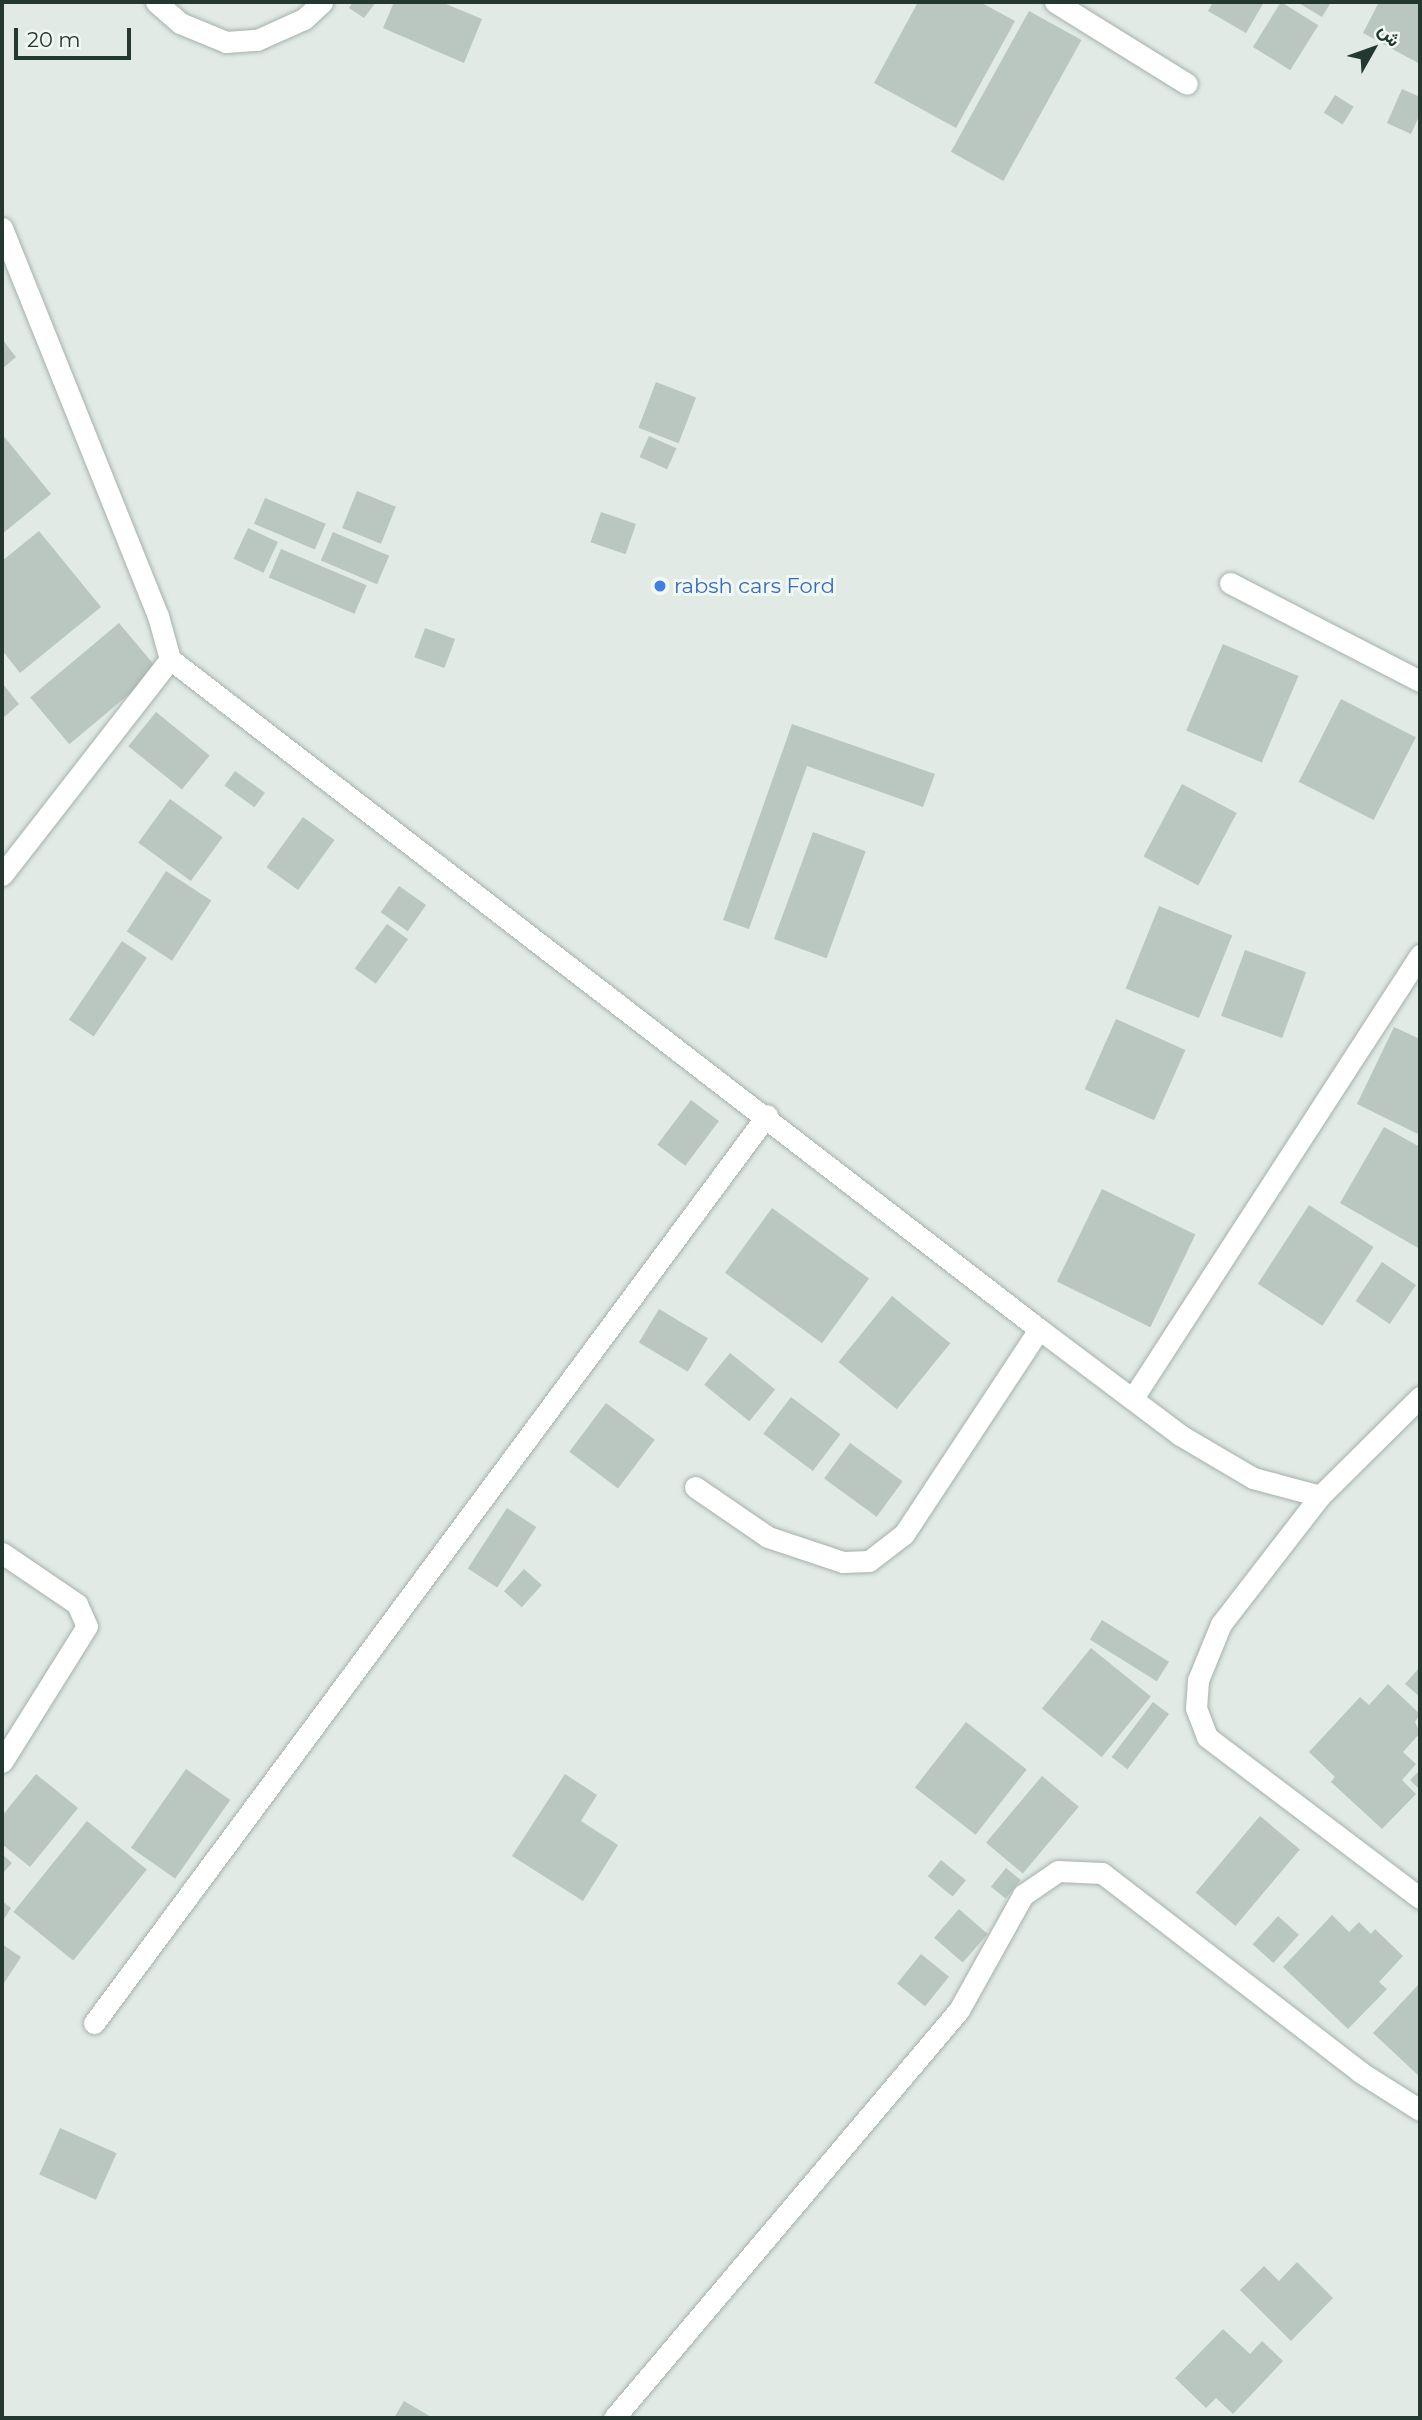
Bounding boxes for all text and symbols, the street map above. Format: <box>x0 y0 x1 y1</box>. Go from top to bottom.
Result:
scale bar <box>18 14 135 58</box>
north arrow <box>1338 14 1408 84</box>
text: ش <box>1373 19 1406 51</box>
text: 20 m <box>27 27 81 52</box>
place label: rabsh cars Ford <box>674 573 835 599</box>
marker: rabsh cars Ford <box>652 578 668 594</box>

